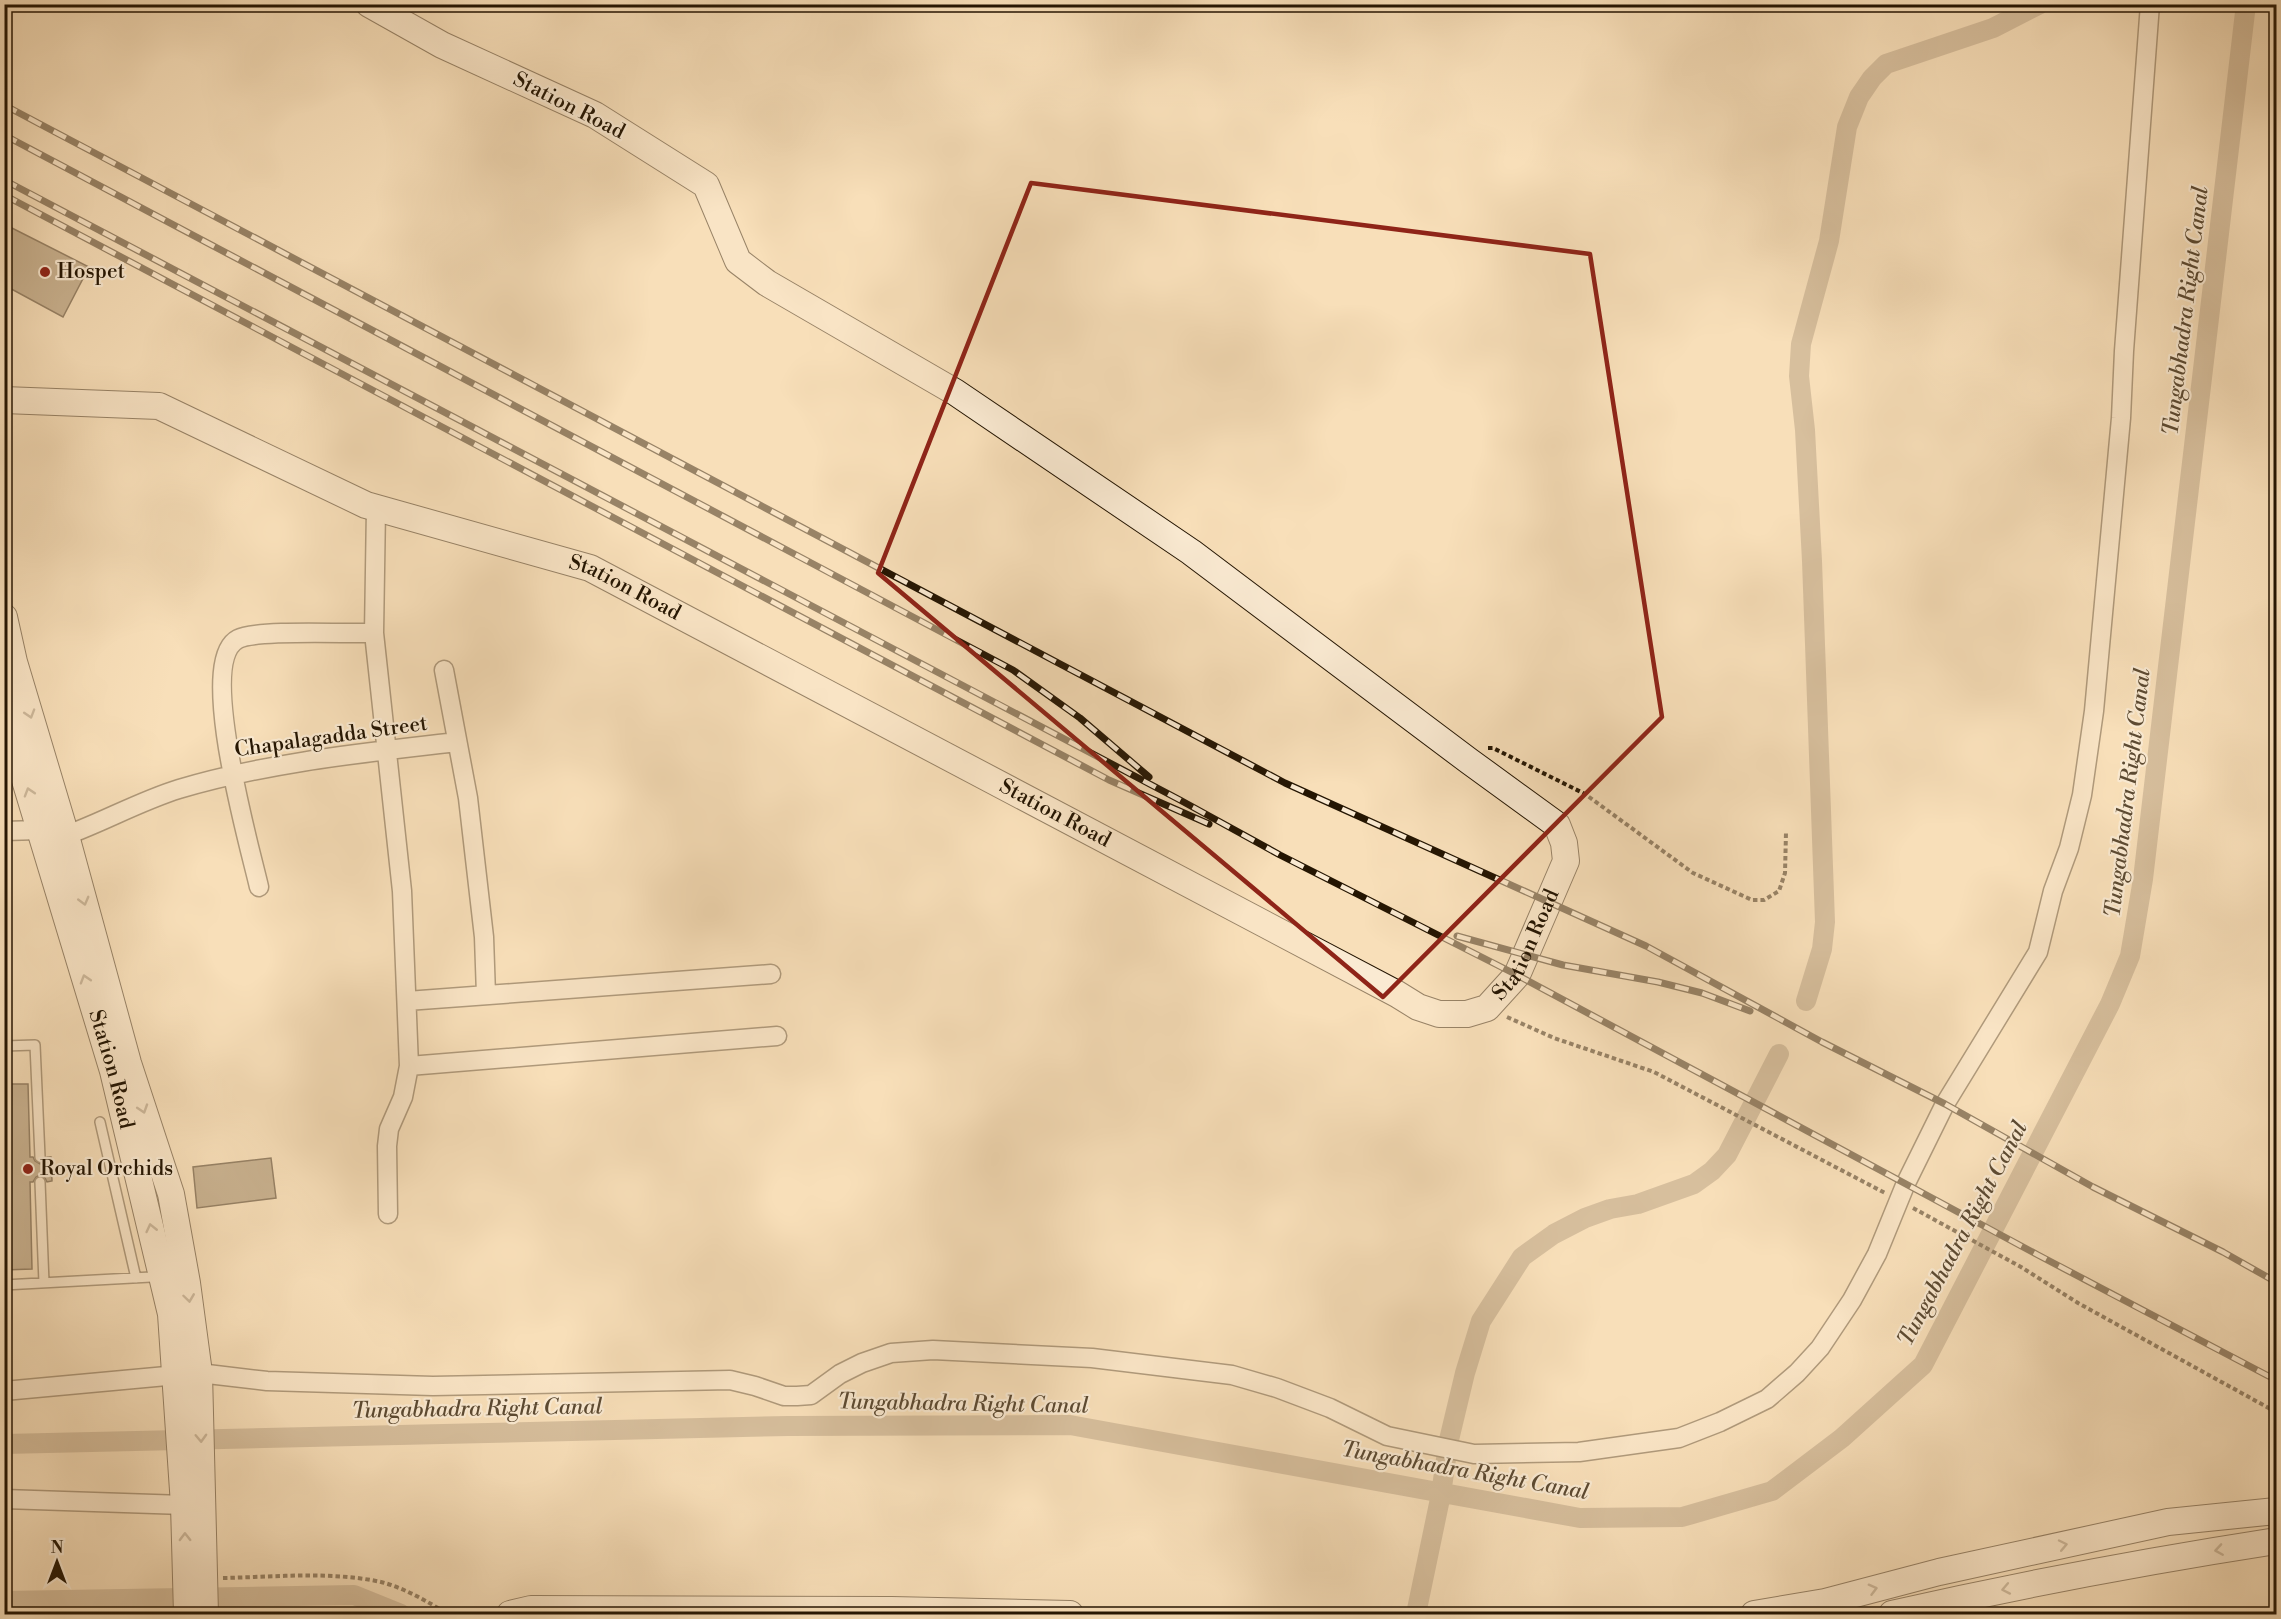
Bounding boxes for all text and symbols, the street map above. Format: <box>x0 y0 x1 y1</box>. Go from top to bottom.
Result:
street label: Station Road <box>509 67 629 145</box>
water label: Tungabhadra Right Canal <box>2157 185 2215 437</box>
place label: Hospet <box>57 259 126 285</box>
marker: Hospet <box>38 265 52 279</box>
street label: Station Road <box>566 550 685 627</box>
water label: Tungabhadra Right Canal <box>2099 667 2157 919</box>
one-way arrow <box>22 708 35 719</box>
street label: Chapalagadda Street <box>233 711 430 763</box>
street label: Station Road <box>995 773 1115 853</box>
one-way arrow <box>24 787 36 798</box>
street label: Station Road <box>1487 885 1565 1006</box>
one-way arrow <box>77 896 90 906</box>
one-way arrow <box>80 974 92 985</box>
street label: Station Road <box>82 1007 139 1131</box>
one-way arrow <box>136 1103 148 1114</box>
water label: Tungabhadra Right Canal <box>1892 1117 2034 1351</box>
place label: Royal Orchids <box>40 1156 173 1182</box>
marker: Royal Orchids <box>21 1162 35 1176</box>
one-way arrow <box>145 1223 158 1233</box>
one-way arrow <box>182 1293 194 1302</box>
water label: Tungabhadra Right Canal <box>837 1388 1089 1420</box>
water label: Tungabhadra Right Canal <box>351 1393 603 1425</box>
one-way arrow <box>195 1433 208 1442</box>
water label: Tungabhadra Right Canal <box>1339 1436 1591 1506</box>
north arrow <box>27 1532 87 1592</box>
one-way arrow <box>178 1532 191 1541</box>
text: N <box>51 1538 64 1558</box>
one-way arrow <box>2058 1539 2068 1552</box>
one-way arrow <box>2214 1543 2224 1556</box>
one-way arrow <box>2002 1582 2012 1595</box>
one-way arrow <box>1868 1584 1878 1597</box>

